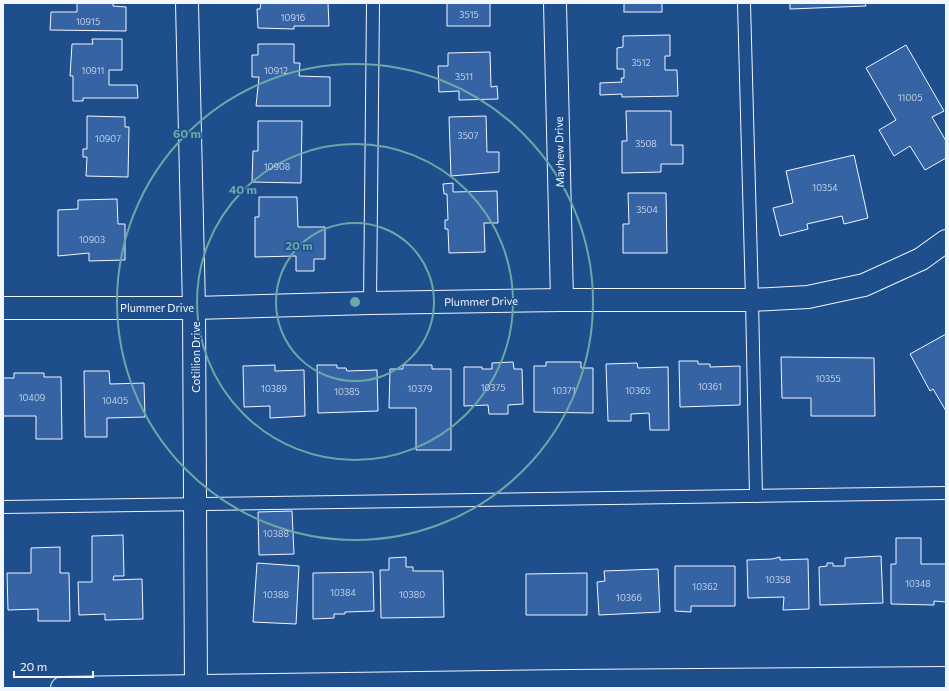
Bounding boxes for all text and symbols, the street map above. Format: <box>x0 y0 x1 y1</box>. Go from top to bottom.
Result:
house number: 3515 <box>459 9 479 20</box>
house number: 10916 <box>281 12 305 23</box>
house number: 10915 <box>76 16 100 27</box>
house number: 3512 <box>631 57 651 68</box>
house number: 10911 <box>82 65 104 76</box>
house number: 10912 <box>264 65 288 76</box>
house number: 3511 <box>455 71 473 82</box>
house number: 11005 <box>898 92 922 103</box>
street label: Mayhew Drive <box>552 116 566 188</box>
text: 60 m <box>173 126 201 140</box>
house number: 3507 <box>458 130 479 141</box>
house number: 10907 <box>95 133 121 144</box>
house number: 3508 <box>635 138 657 149</box>
house number: 10908 <box>264 161 290 172</box>
text: 40 m <box>229 182 257 196</box>
house number: 10354 <box>812 182 838 193</box>
house number: 3504 <box>636 204 658 215</box>
house number: 10903 <box>79 234 105 245</box>
text: 20 m <box>285 238 313 252</box>
street label: Plummer Drive <box>444 294 518 308</box>
centre of rings <box>348 295 362 309</box>
street label: Plummer Drive <box>120 301 194 314</box>
street label: Cotillion Drive <box>189 321 202 393</box>
house number: 10355 <box>815 373 841 384</box>
house number: 10361 <box>698 381 722 392</box>
house number: 10375 <box>481 382 505 393</box>
house number: 10389 <box>261 383 287 394</box>
house number: 10379 <box>408 383 432 394</box>
house number: 10371 <box>552 385 576 396</box>
house number: 10365 <box>625 385 651 396</box>
house number: 10385 <box>334 386 360 397</box>
house number: 10409 <box>19 392 45 403</box>
house number: 10405 <box>102 395 128 406</box>
house number: 10388 <box>263 528 289 539</box>
house number: 10358 <box>765 574 791 585</box>
house number: 10348 <box>905 578 931 589</box>
house number: 10362 <box>692 581 718 592</box>
house number: 10384 <box>330 587 356 598</box>
house number: 10388 <box>263 589 289 600</box>
house number: 10380 <box>399 589 425 600</box>
house number: 10366 <box>616 592 642 603</box>
scale bar <box>14 653 93 679</box>
text: 20 m <box>20 659 47 673</box>

